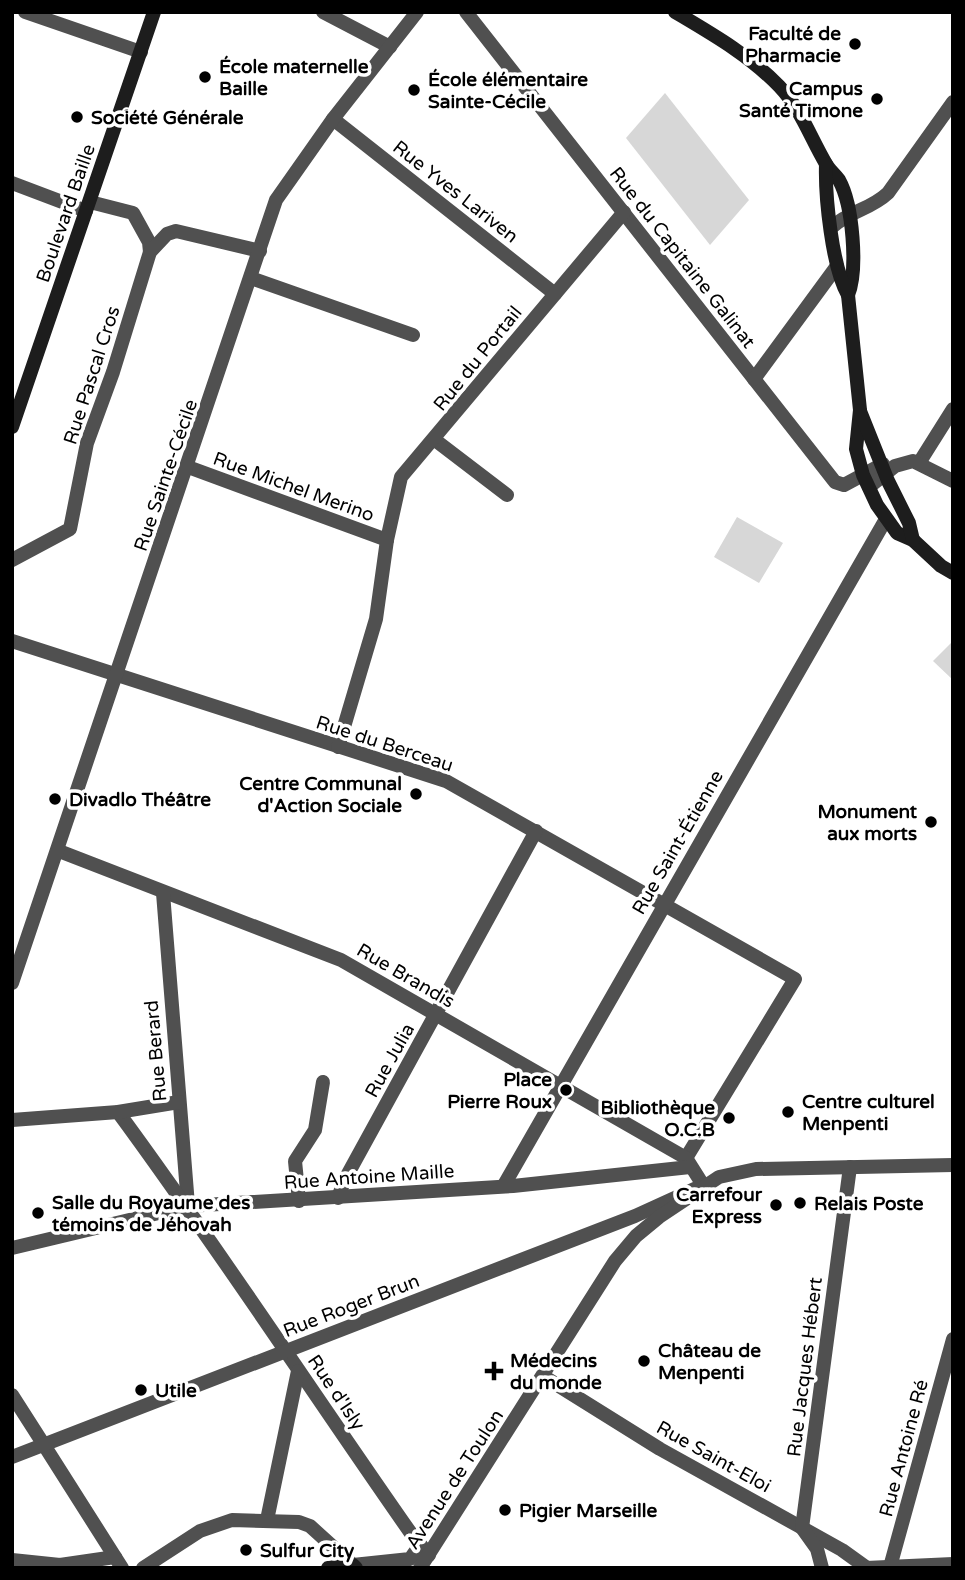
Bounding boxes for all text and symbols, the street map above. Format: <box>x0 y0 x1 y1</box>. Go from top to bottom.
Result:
place label: Faculté de Pharmacie <box>745 23 841 67</box>
marker: Faculté de Pharmacie <box>847 36 863 52</box>
place label: École maternelle Baille <box>219 55 369 100</box>
place label: École élémentaire Sainte-Cécile <box>428 68 588 113</box>
marker: École maternelle Baille <box>197 69 213 85</box>
place label: Campus Santé Timone <box>739 78 863 122</box>
marker: École élémentaire Sainte-Cécile <box>406 82 422 98</box>
marker: Campus Santé Timone <box>869 91 885 107</box>
place label: Société Générale <box>91 107 244 129</box>
marker: Société Générale <box>69 109 85 125</box>
street label: Rue Yves Lariven <box>388 136 522 248</box>
street label: Boulevard Baille <box>32 141 100 285</box>
street label: Rue du Capitaine Galinat <box>605 163 760 353</box>
street label: Rue du Portail <box>429 302 527 415</box>
street label: Rue Pascal Cros <box>59 303 125 447</box>
street label: Rue Sainte-Cécile <box>130 397 202 554</box>
street label: Rue Michel Merino <box>210 448 377 526</box>
street label: Rue du Berceau <box>313 711 456 777</box>
street label: Rue Saint-Étienne <box>628 767 728 918</box>
place label: Centre Communal d'Action Sociale <box>239 773 402 817</box>
marker: Centre Communal d'Action Sociale <box>408 786 424 802</box>
place label: Divadlo Théâtre <box>69 789 211 811</box>
marker: Divadlo Théâtre <box>47 791 63 807</box>
place label: Monument aux morts <box>817 801 918 845</box>
marker: Monument aux morts <box>923 814 939 830</box>
street label: Rue Brandis <box>353 939 458 1013</box>
street label: Rue Berard <box>141 999 171 1102</box>
street label: Rue Julia <box>361 1020 419 1101</box>
place label: Place Pierre Roux <box>447 1069 552 1113</box>
marker: Place Pierre Roux <box>558 1082 574 1098</box>
place label: Centre culturel Menpenti <box>802 1091 935 1136</box>
place label: Bibliothèque O.C.B <box>600 1097 715 1141</box>
marker: Centre culturel Menpenti <box>780 1104 796 1120</box>
marker: Bibliothèque O.C.B <box>721 1110 737 1126</box>
street label: Rue Antoine Maille <box>283 1160 455 1194</box>
place label: Carrefour Express <box>676 1184 763 1229</box>
place label: Salle du Royaume des témoins de Jéhovah <box>52 1192 250 1236</box>
place label: Relais Poste <box>814 1193 924 1215</box>
marker: Relais Poste <box>792 1195 808 1211</box>
marker: Carrefour Express <box>768 1197 784 1213</box>
marker: Salle du Royaume des témoins de Jéhovah <box>30 1205 46 1221</box>
street label: Rue Roger Brun <box>280 1270 423 1342</box>
street label: Rue Jacques Hébert <box>783 1276 827 1458</box>
place label: Château de Menpenti <box>658 1340 761 1385</box>
place label: Médecins du monde <box>510 1350 602 1394</box>
street label: Rue d'Isly <box>303 1351 369 1434</box>
marker: Château de Menpenti <box>636 1353 652 1369</box>
marker: Médecins du monde <box>484 1361 504 1381</box>
street label: Rue Antoine Ré <box>875 1377 933 1519</box>
place label: Utile <box>155 1380 197 1402</box>
marker: Utile <box>133 1382 149 1398</box>
street label: Avenue de Toulon <box>402 1406 508 1553</box>
street label: Rue Saint-Eloi <box>652 1416 775 1497</box>
place label: Pigier Marseille <box>519 1500 657 1523</box>
marker: Pigier Marseille <box>497 1502 513 1518</box>
place label: Sulfur City <box>260 1540 355 1563</box>
marker: Sulfur City <box>238 1542 254 1558</box>

